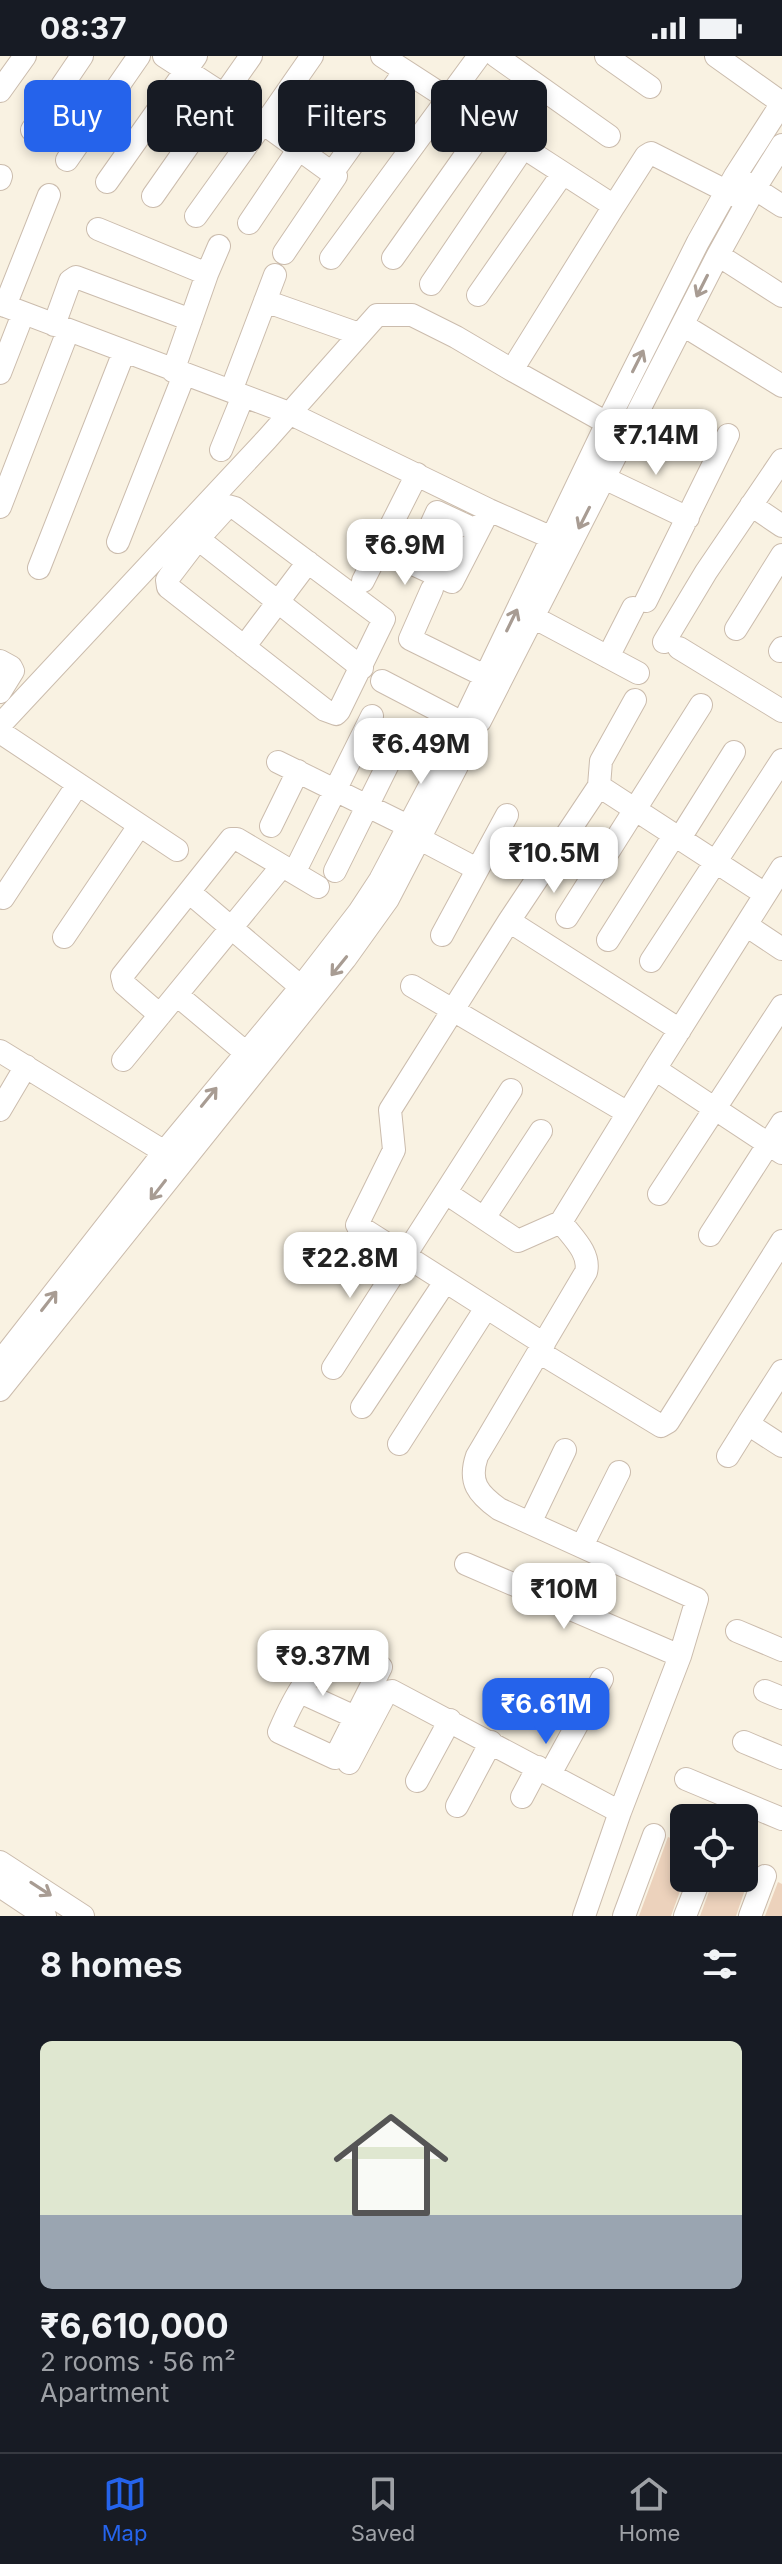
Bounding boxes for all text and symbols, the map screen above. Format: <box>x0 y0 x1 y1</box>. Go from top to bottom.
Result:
text: 08:37 <box>40 10 127 46</box>
chip: Buy <box>24 80 131 152</box>
chip: Rent <box>147 80 262 152</box>
chip: Filters <box>278 80 415 152</box>
chip: New <box>431 80 547 152</box>
one-way arrow <box>694 274 710 298</box>
one-way arrow <box>630 349 646 373</box>
pin: ₹7.14M <box>591 409 721 477</box>
text: ₹7.14M <box>613 419 699 450</box>
one-way arrow <box>576 505 591 529</box>
pin: ₹6.9M <box>349 519 461 587</box>
text: ₹6.9M <box>365 529 445 560</box>
one-way arrow <box>505 608 520 632</box>
pin: ₹6.49M <box>356 718 486 786</box>
text: ₹6.49M <box>372 728 470 759</box>
pin: ₹10.5M <box>489 827 619 895</box>
text: ₹10.5M <box>508 837 600 868</box>
one-way arrow <box>330 955 348 976</box>
one-way arrow <box>200 1087 218 1107</box>
one-way arrow <box>149 1179 167 1200</box>
pin: ₹22.8M <box>285 1232 415 1300</box>
text: ₹22.8M <box>302 1242 398 1273</box>
one-way arrow <box>40 1291 57 1312</box>
pin: ₹10M <box>517 1563 611 1631</box>
text: ₹10M <box>530 1573 598 1604</box>
pin: ₹9.37M <box>258 1630 388 1698</box>
text: ₹9.37M <box>275 1640 371 1671</box>
pin: ₹6.61M <box>481 1678 611 1746</box>
text: ₹6.61M <box>500 1688 592 1719</box>
map controls <box>670 1804 758 1892</box>
button: locate <box>670 1804 758 1892</box>
one-way arrow <box>29 1882 52 1898</box>
icon: filters <box>698 1942 742 1986</box>
text: 8 homes <box>40 1944 183 1985</box>
icon: home <box>319 2093 463 2237</box>
text: ₹6,610,000 <box>40 2305 229 2346</box>
text: 2 rooms · 56 m² <box>40 2346 236 2377</box>
text: Apartment <box>40 2377 169 2408</box>
tab: Map <box>102 2472 147 2546</box>
tab: Saved <box>351 2472 415 2546</box>
tab: Home <box>619 2472 680 2546</box>

